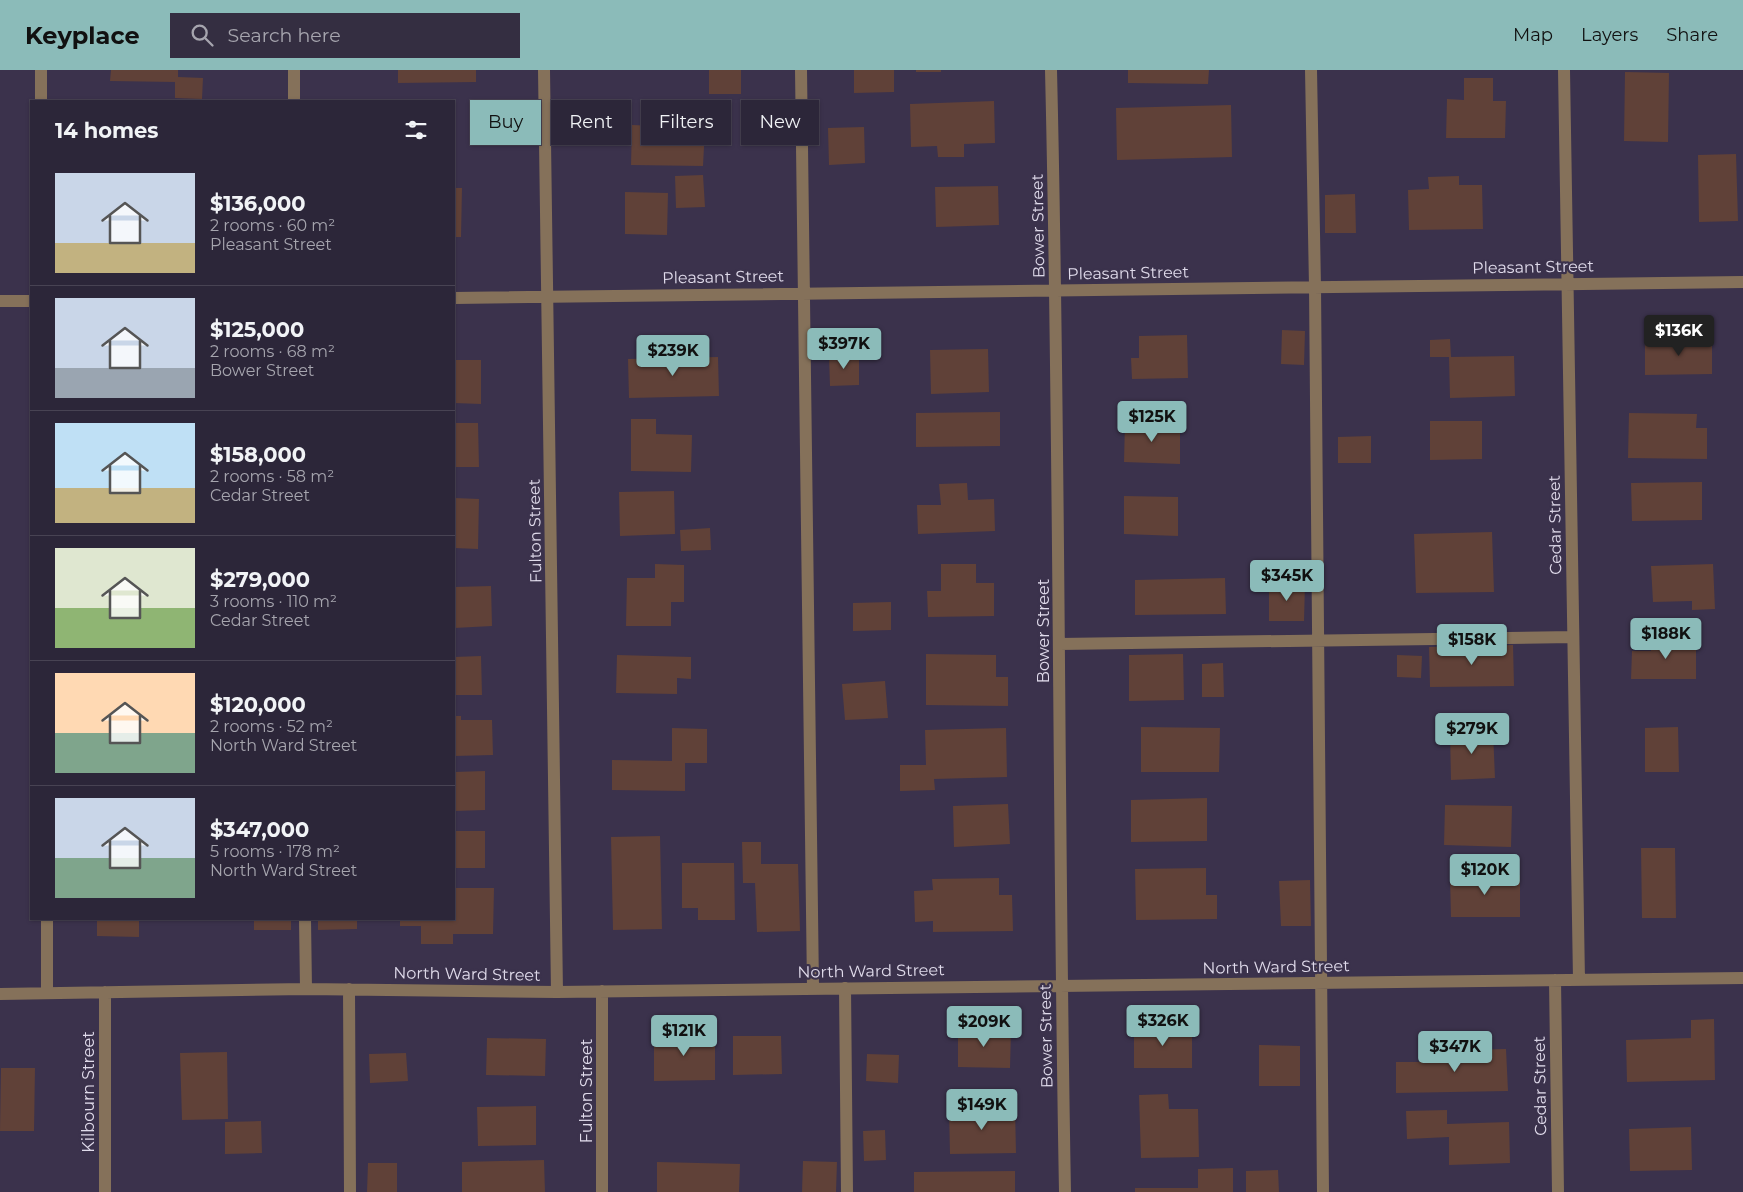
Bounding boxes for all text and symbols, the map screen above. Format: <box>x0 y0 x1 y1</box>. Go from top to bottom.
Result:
search box <box>170 13 520 58</box>
text: Keyplace <box>25 21 140 50</box>
icon: search <box>188 21 216 49</box>
text: Search here <box>228 24 341 47</box>
text: Map <box>1513 24 1553 46</box>
text: Layers <box>1581 24 1638 46</box>
text: Share <box>1666 24 1718 46</box>
chip: Buy <box>470 100 541 145</box>
chip: Rent <box>551 100 631 145</box>
chip: Filters <box>641 100 731 145</box>
chip: New <box>741 100 819 145</box>
icon: filters <box>402 116 430 144</box>
text: 14 homes <box>55 118 159 143</box>
street label: Bower Street <box>1028 173 1048 278</box>
text: $136,000 <box>210 191 305 216</box>
icon: home <box>95 193 155 253</box>
text: 2 rooms · 60 m² <box>210 216 335 235</box>
text: Pleasant Street <box>210 235 332 254</box>
street label: Pleasant Street <box>1472 256 1595 278</box>
street label: Pleasant Street <box>1067 262 1190 284</box>
street label: Pleasant Street <box>662 266 785 288</box>
pin: $136K <box>1644 314 1714 357</box>
text: $125,000 <box>210 317 304 342</box>
icon: home <box>95 318 155 378</box>
text: $136K <box>1655 321 1703 340</box>
pin: $397K <box>809 328 879 370</box>
pin: $239K <box>638 334 708 377</box>
text: $397K <box>818 334 870 353</box>
text: $239K <box>647 341 699 360</box>
text: 2 rooms · 68 m² <box>210 342 335 361</box>
text: Bower Street <box>210 361 314 380</box>
pin: $125K <box>1117 400 1187 443</box>
text: $125K <box>1128 407 1176 426</box>
text: $158,000 <box>210 442 306 467</box>
icon: home <box>95 443 155 503</box>
text: 2 rooms · 58 m² <box>210 467 334 486</box>
street label: Cedar Street <box>1545 474 1565 575</box>
street label: Fulton Street <box>525 478 545 583</box>
text: Cedar Street <box>210 486 310 505</box>
pin: $345K <box>1252 560 1322 602</box>
text: $345K <box>1261 566 1313 585</box>
text: $279,000 <box>210 567 310 592</box>
icon: home <box>95 568 155 628</box>
street label: Bower Street <box>1034 578 1053 683</box>
text: 3 rooms · 110 m² <box>210 592 337 611</box>
text: Cedar Street <box>210 611 310 630</box>
pin: $188K <box>1631 618 1701 660</box>
pin: $158K <box>1437 624 1507 666</box>
text: $188K <box>1641 624 1691 643</box>
text: $158K <box>1448 630 1496 649</box>
text: $120,000 <box>210 692 306 717</box>
icon: home <box>95 693 155 753</box>
pin: $279K <box>1437 712 1507 755</box>
text: 2 rooms · 52 m² <box>210 717 333 736</box>
text: $279K <box>1446 719 1498 738</box>
text: North Ward Street <box>210 736 357 755</box>
text: $347,000 <box>210 817 309 842</box>
icon: home <box>95 818 155 878</box>
text: 5 rooms · 178 m² <box>210 842 340 861</box>
pin: $120K <box>1450 854 1520 896</box>
text: $120K <box>1461 860 1509 879</box>
text: North Ward Street <box>210 861 357 880</box>
street label: North Ward Street <box>1202 956 1350 978</box>
street label: North Ward Street <box>797 960 945 982</box>
street label: North Ward Street <box>393 963 541 985</box>
street label: Bower Street <box>1036 983 1056 1088</box>
pin: $326K <box>1128 1004 1198 1047</box>
pin: $209K <box>949 1006 1019 1048</box>
text: $326K <box>1137 1011 1189 1030</box>
text: $209K <box>958 1012 1010 1031</box>
pin: $121K <box>649 1014 719 1057</box>
text: $121K <box>662 1021 706 1040</box>
pin: $347K <box>1420 1030 1490 1073</box>
street label: Kilbourn Street <box>79 1031 98 1153</box>
street label: Cedar Street <box>1530 1035 1550 1136</box>
text: $347K <box>1429 1037 1481 1056</box>
street label: Fulton Street <box>577 1038 596 1143</box>
pin: $149K <box>947 1088 1017 1131</box>
text: $149K <box>957 1095 1007 1114</box>

